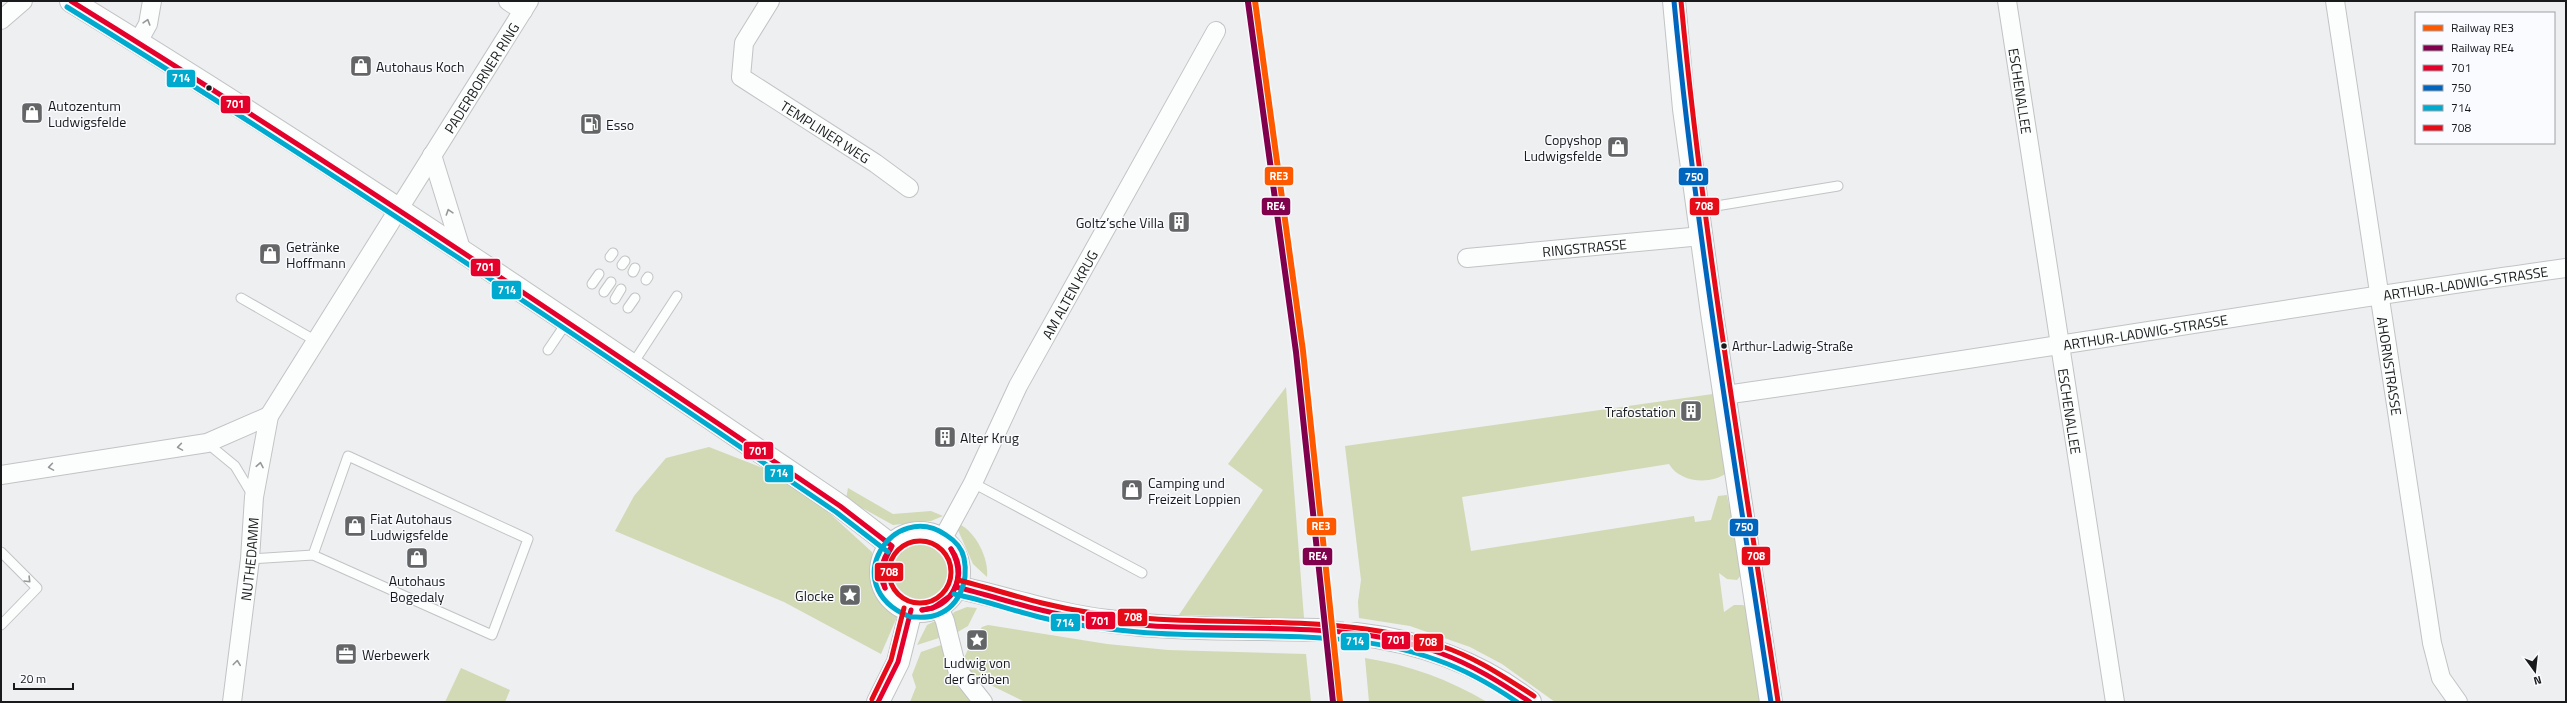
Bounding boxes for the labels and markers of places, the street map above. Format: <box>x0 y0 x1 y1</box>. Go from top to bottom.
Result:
shop icon: Autohaus Koch <box>348 53 374 79</box>
place label: Autohaus Koch <box>376 56 464 77</box>
unlabelled marker <box>204 83 214 93</box>
place label: Autozentum Ludwigsfelde <box>48 95 126 132</box>
shop icon: Autozentum Ludwigsfelde <box>19 100 45 126</box>
fuel station icon: Esso <box>578 111 604 137</box>
place label: Esso <box>606 114 634 135</box>
place label: Copyshop Ludwigsfelde <box>1524 129 1602 166</box>
shop icon: Copyshop Ludwigsfelde <box>1605 134 1631 160</box>
building icon: Goltz’sche Villa <box>1166 209 1192 235</box>
place label: Goltz’sche Villa <box>1076 212 1164 233</box>
place label: Getränke Hoffmann <box>286 236 346 273</box>
shop icon: Getränke Hoffmann <box>257 241 283 267</box>
place label: Arthur-Ladwig-Straße <box>1732 336 1853 356</box>
marker: Arthur-Ladwig-Straße <box>1719 341 1729 351</box>
building icon: Trafostation <box>1678 398 1704 424</box>
place label: Trafostation <box>1605 401 1676 422</box>
building icon: Alter Krug <box>932 424 958 450</box>
place label: Alter Krug <box>960 427 1019 448</box>
place label: Camping und Freizeit Loppien <box>1148 472 1241 509</box>
shop icon: Camping und Freizeit Loppien <box>1119 477 1145 503</box>
place label: Fiat Autohaus Ludwigsfelde <box>370 508 452 545</box>
shop icon: Fiat Autohaus Ludwigsfelde <box>342 513 368 539</box>
shop icon: Autohaus Bogedaly <box>404 545 430 571</box>
place label: Autohaus Bogedaly <box>389 570 445 607</box>
place icon: Glocke <box>837 582 863 608</box>
place label: Glocke <box>795 585 834 606</box>
place icon: Ludwig von der Gröben <box>964 627 990 653</box>
office icon: Werbewerk <box>333 641 359 667</box>
place label: Werbewerk <box>362 644 430 665</box>
place label: Ludwig von der Gröben <box>943 652 1011 689</box>

